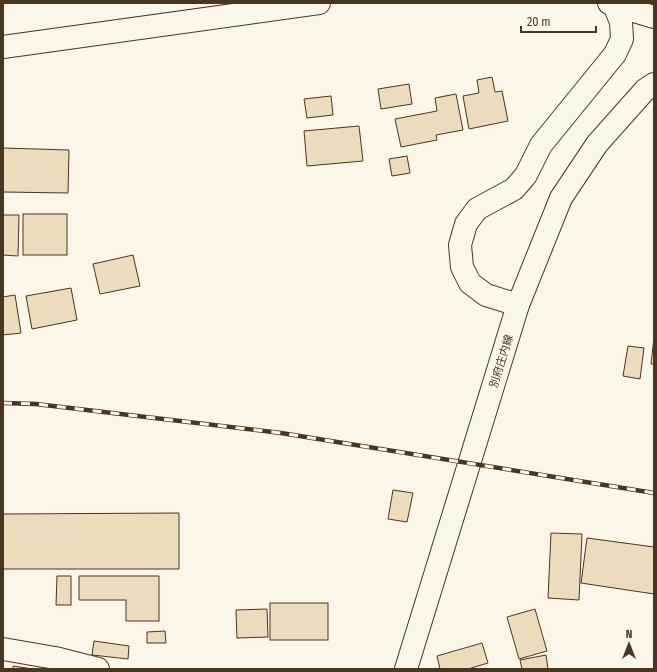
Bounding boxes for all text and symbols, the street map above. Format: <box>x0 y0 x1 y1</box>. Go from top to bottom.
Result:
scale bar <box>521 8 596 34</box>
text: 20 m <box>527 15 551 29</box>
street label: 別府庄内線 <box>487 333 516 389</box>
north arrow <box>609 624 649 664</box>
text: N <box>626 628 632 641</box>

